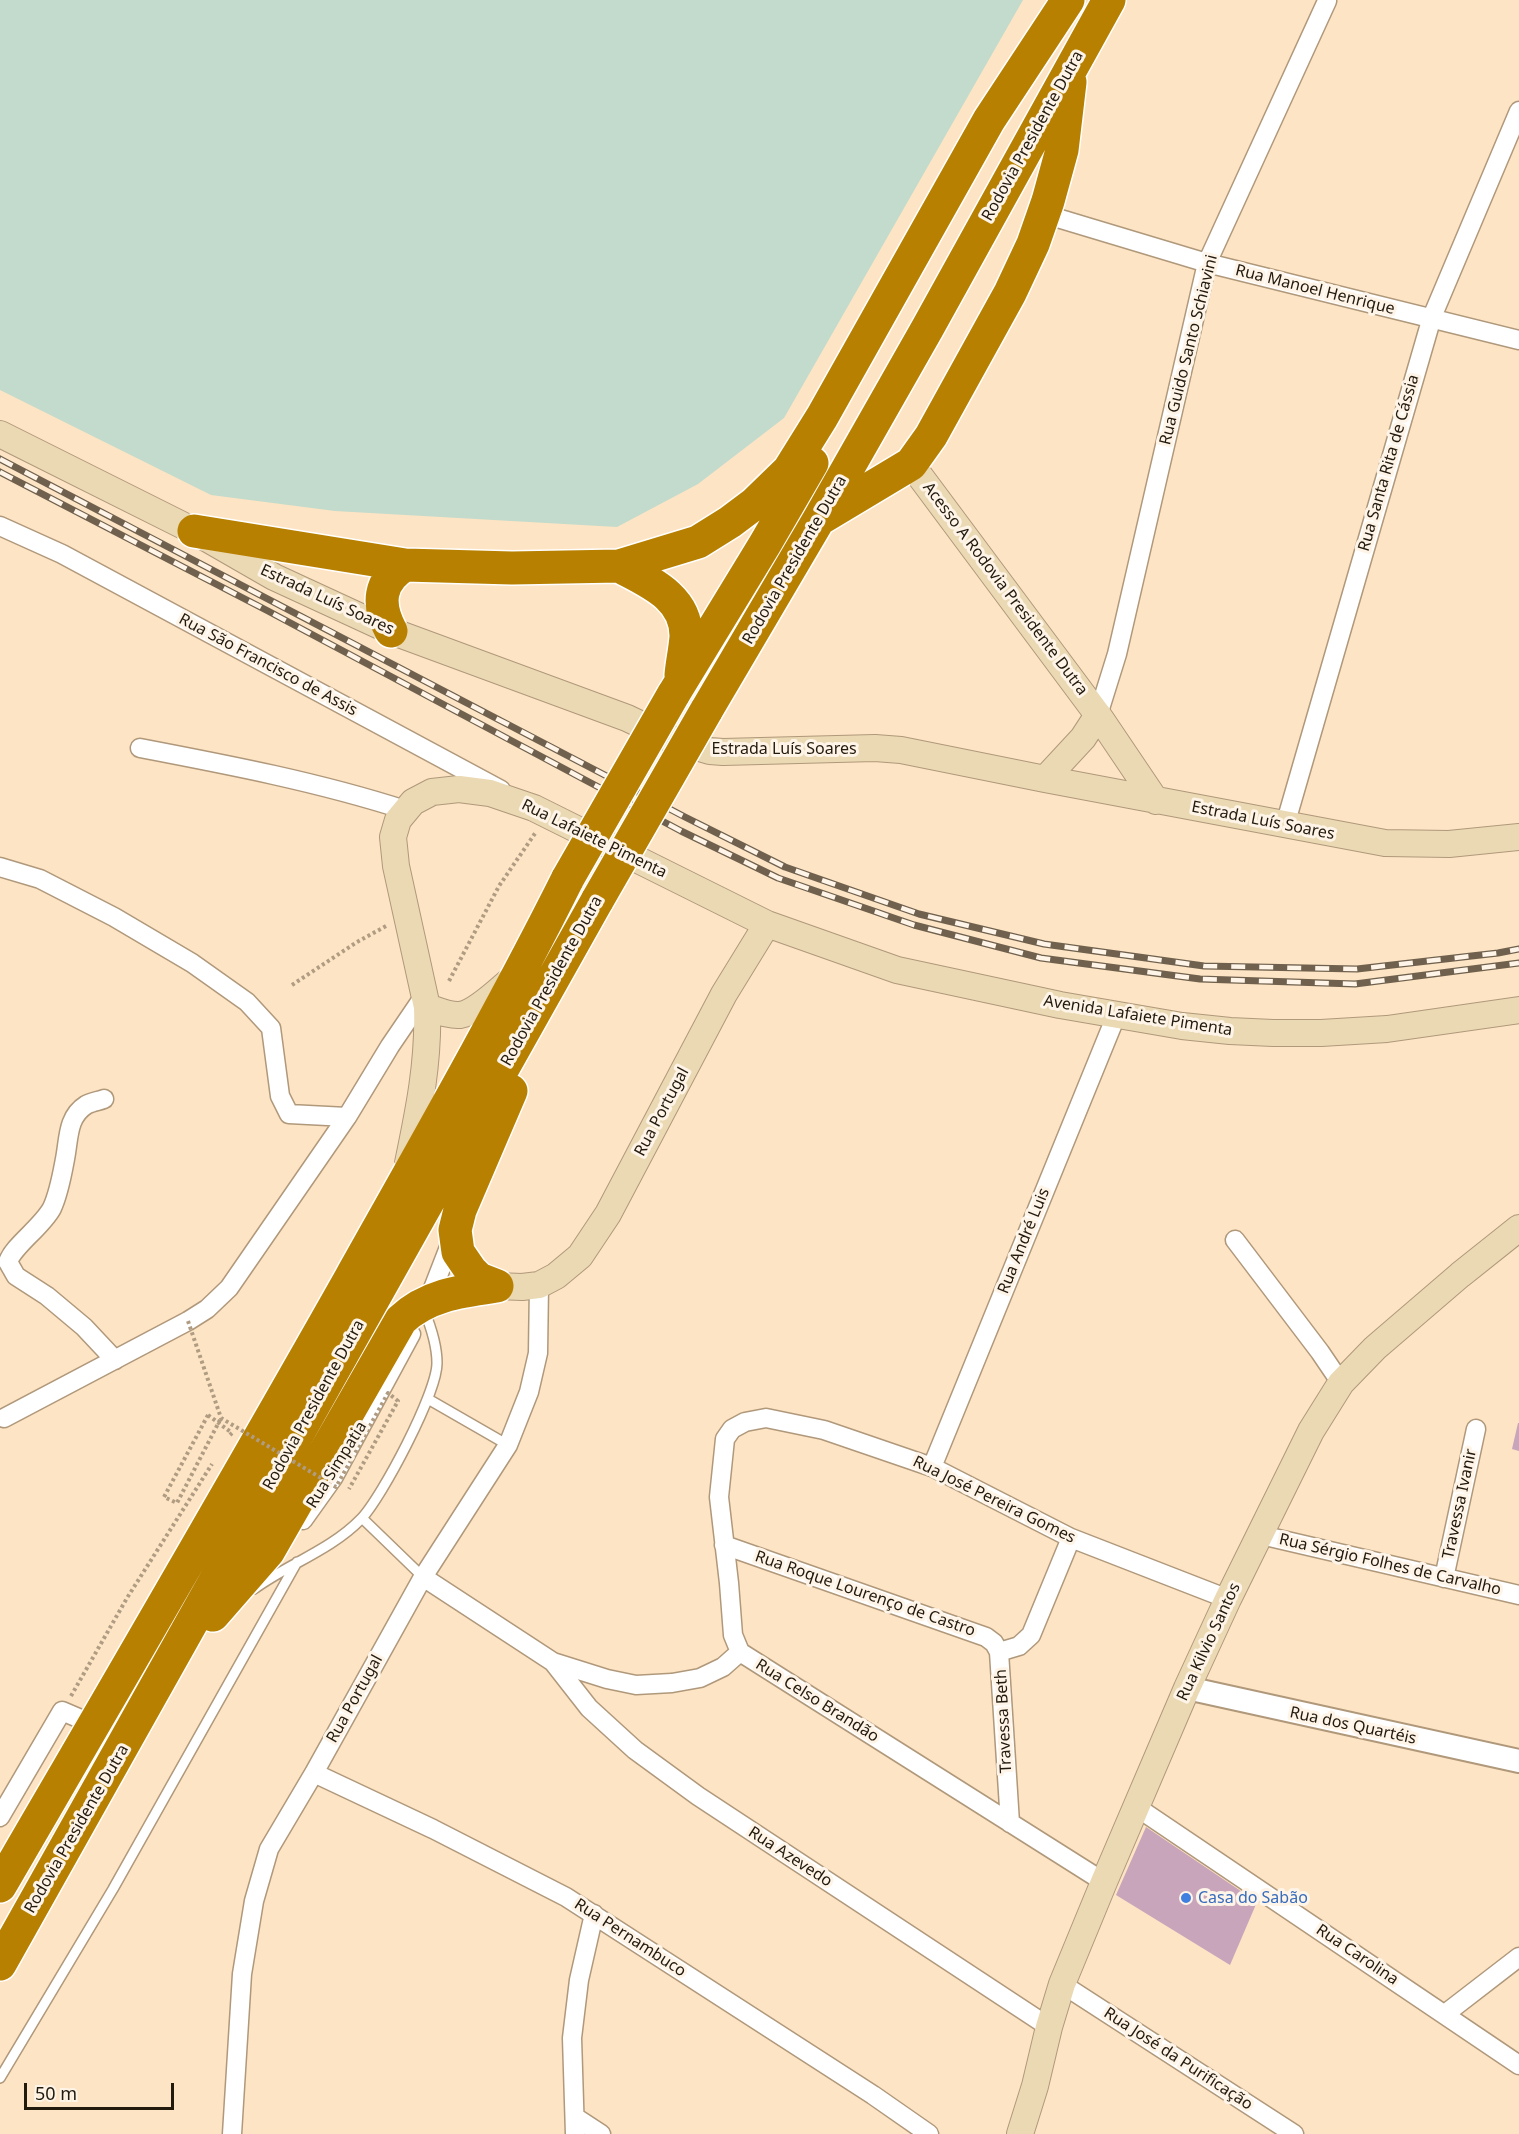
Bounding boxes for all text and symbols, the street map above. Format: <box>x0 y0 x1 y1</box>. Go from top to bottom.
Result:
street label: Rodovia Presidente Dutra <box>978 48 1088 224</box>
street label: Rua Guido Santo Schiavini <box>1156 253 1222 447</box>
street label: Rua Manoel Henrique <box>1233 261 1397 319</box>
street label: Rua Santa Rita de Cássia <box>1355 372 1423 554</box>
street label: Rodovia Presidente Dutra <box>739 472 851 648</box>
street label: Acesso A Rodovia Presidente Dutra <box>919 479 1091 699</box>
street label: Estrada Luís Soares <box>257 561 397 639</box>
street label: Rua São Francisco de Assis <box>175 610 361 720</box>
street label: Estrada Luís Soares <box>711 739 857 759</box>
street label: Rua Lafaiete Pimenta <box>518 795 670 883</box>
street label: Estrada Luís Soares <box>1190 798 1336 844</box>
street label: Rodovia Presidente Dutra <box>497 893 607 1069</box>
street label: Avenida Lafaiete Pimenta <box>1042 992 1234 1040</box>
street label: Rua Portugal <box>631 1064 693 1160</box>
street label: Rua André Luis <box>994 1185 1054 1297</box>
street label: Rodovia Presidente Dutra <box>259 1317 369 1493</box>
street label: Rua Simpatia <box>303 1418 371 1512</box>
street label: Travessa Ivanir <box>1439 1447 1481 1561</box>
street label: Rua José Pereira Gomes <box>910 1452 1078 1548</box>
street label: Rua Sérgio Folhes de Carvalho <box>1277 1530 1503 1600</box>
street label: Rua Roque Lourenço de Castro <box>752 1547 978 1641</box>
street label: Rua Kilvio Santos <box>1173 1580 1245 1704</box>
street label: Rua Portugal <box>323 1652 387 1746</box>
street label: Rua Celso Brandão <box>752 1655 882 1747</box>
street label: Travessa Beth <box>992 1669 1016 1773</box>
street label: Rua dos Quartéis <box>1288 1703 1418 1749</box>
street label: Rodovia Presidente Dutra <box>21 1741 133 1917</box>
street label: Rua Azevedo <box>744 1823 836 1891</box>
place label: Casa do Sabão <box>1198 1888 1308 1908</box>
marker: Casa do Sabão <box>1179 1891 1193 1905</box>
street label: Rua Pernambuco <box>571 1895 689 1981</box>
street label: Rua Carolina <box>1312 1920 1402 1990</box>
street label: Rua José da Purificação <box>1100 2004 1256 2114</box>
scale bar <box>27 2071 177 2109</box>
text: 50 m <box>35 2081 77 2105</box>

